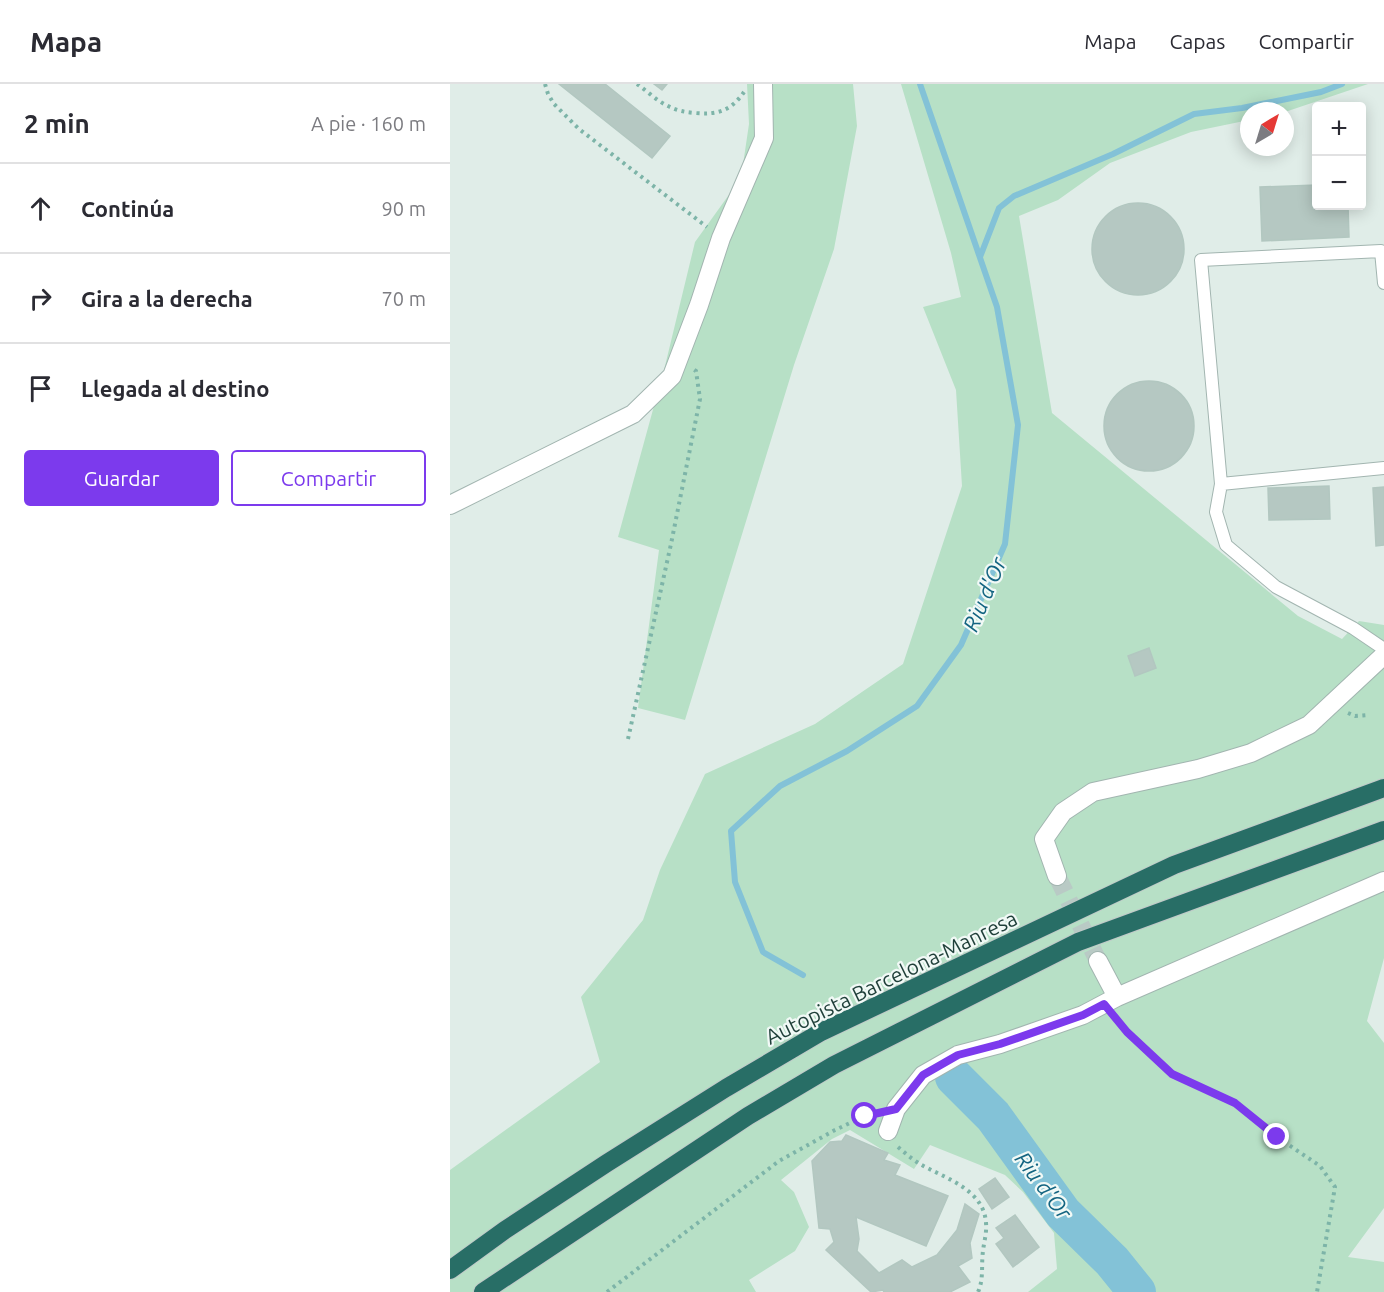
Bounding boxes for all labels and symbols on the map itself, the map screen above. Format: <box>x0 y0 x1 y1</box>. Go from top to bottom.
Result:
north arrow <box>1240 102 1294 156</box>
water label: Riu d'Or <box>957 553 1011 635</box>
street label: Autopista Barcelona-Manresa <box>761 906 1021 1048</box>
route start <box>851 1102 877 1128</box>
route end <box>1263 1123 1289 1149</box>
water label: Riu d'Or <box>1011 1146 1078 1224</box>

